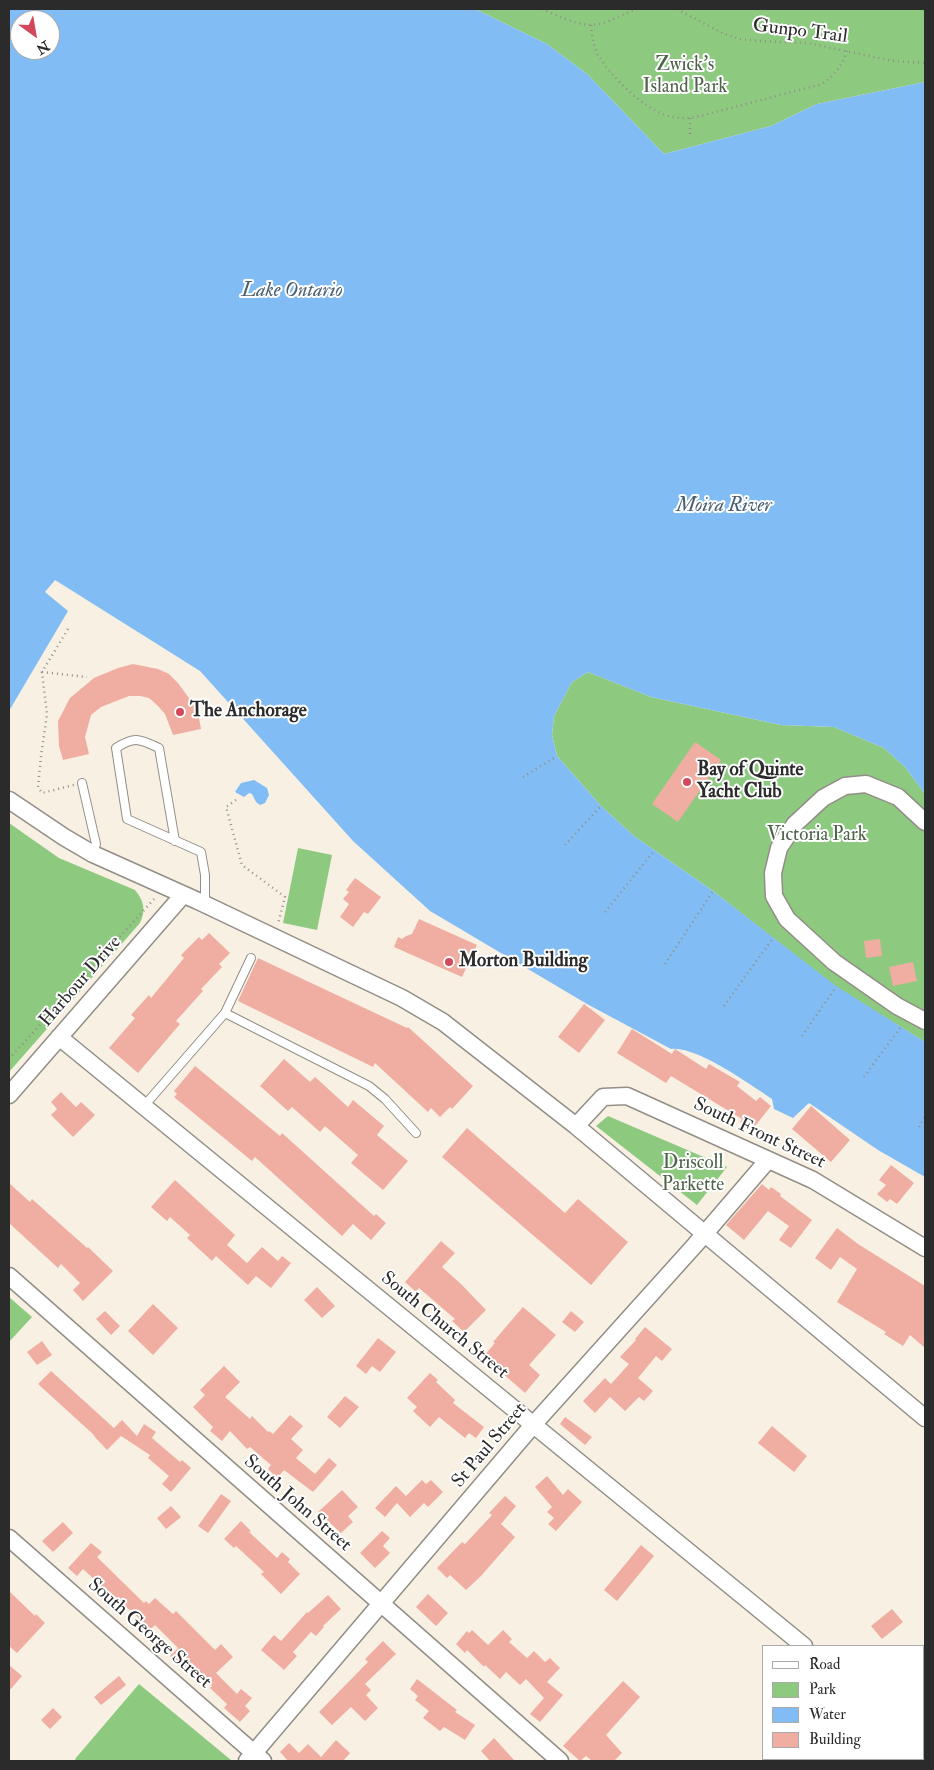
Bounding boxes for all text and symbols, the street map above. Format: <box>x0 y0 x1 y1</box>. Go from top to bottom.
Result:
north arrow <box>10 10 60 60</box>
street label: Gunpo Trail <box>751 15 849 49</box>
text: N <box>33 37 53 58</box>
park label: Zwick's Island Park <box>643 55 727 99</box>
water label: Lake Ontario <box>241 280 343 304</box>
water label: Moira River <box>676 495 772 519</box>
place label: The Anchorage <box>190 701 307 723</box>
marker: The Anchorage <box>174 706 186 718</box>
place label: Bay of Quinte Yacht Club <box>697 760 803 804</box>
marker: Bay of Quinte Yacht Club <box>681 776 693 788</box>
park label: Victoria Park <box>767 825 867 847</box>
street label: Harbour Drive <box>35 932 127 1032</box>
place label: Morton Building <box>459 951 588 973</box>
marker: Morton Building <box>443 956 455 968</box>
street label: South Front Street <box>689 1093 829 1175</box>
park label: Driscoll Parkette <box>662 1153 724 1197</box>
street label: South Church Street <box>376 1268 512 1384</box>
street label: St Paul Street <box>448 1399 532 1493</box>
street label: South John Street <box>238 1451 356 1557</box>
street label: South George Street <box>82 1574 216 1694</box>
legend <box>762 1645 924 1760</box>
text: Road <box>809 1655 840 1674</box>
text: Park <box>809 1680 836 1699</box>
text: Water <box>809 1705 846 1724</box>
text: Building <box>809 1730 861 1749</box>

